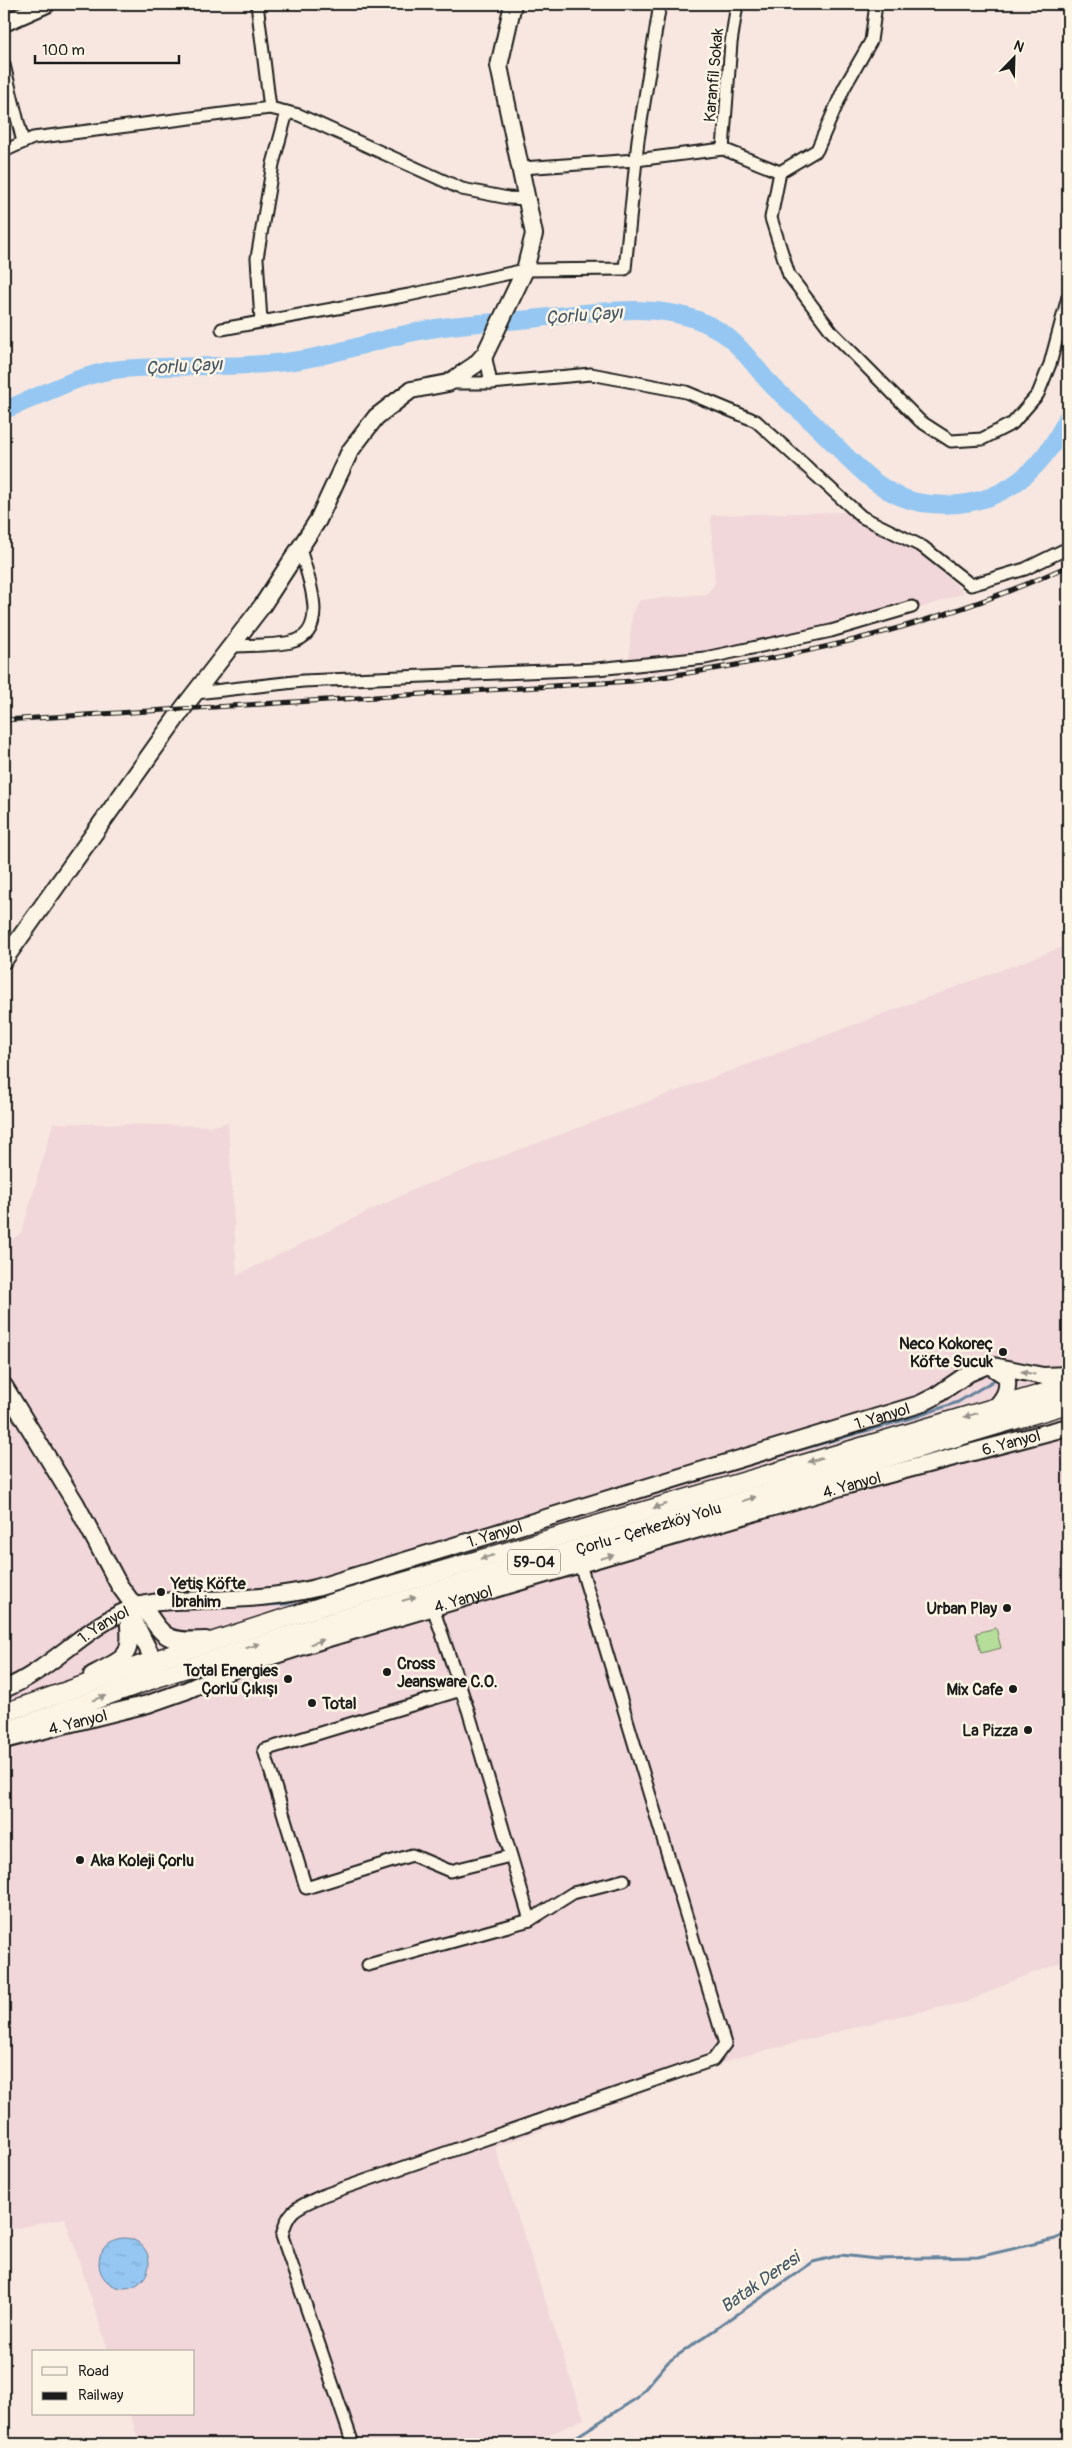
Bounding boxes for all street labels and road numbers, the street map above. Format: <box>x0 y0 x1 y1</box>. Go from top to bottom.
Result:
street label: Karanfil Sokak <box>700 27 728 123</box>
street label: 1. Yanyol <box>852 1399 912 1434</box>
street label: 6. Yanyol <box>980 1426 1043 1460</box>
street label: 4. Yanyol <box>820 1468 883 1503</box>
street label: Çorlu - Çerkezköy Yolu <box>574 1498 724 1560</box>
street label: 1. Yanyol <box>465 1517 525 1552</box>
road number: 59-04 <box>508 1550 560 1574</box>
street label: 4. Yanyol <box>432 1581 495 1618</box>
street label: 1. Yanyol <box>74 1602 132 1648</box>
street label: 4. Yanyol <box>46 1706 109 1740</box>

